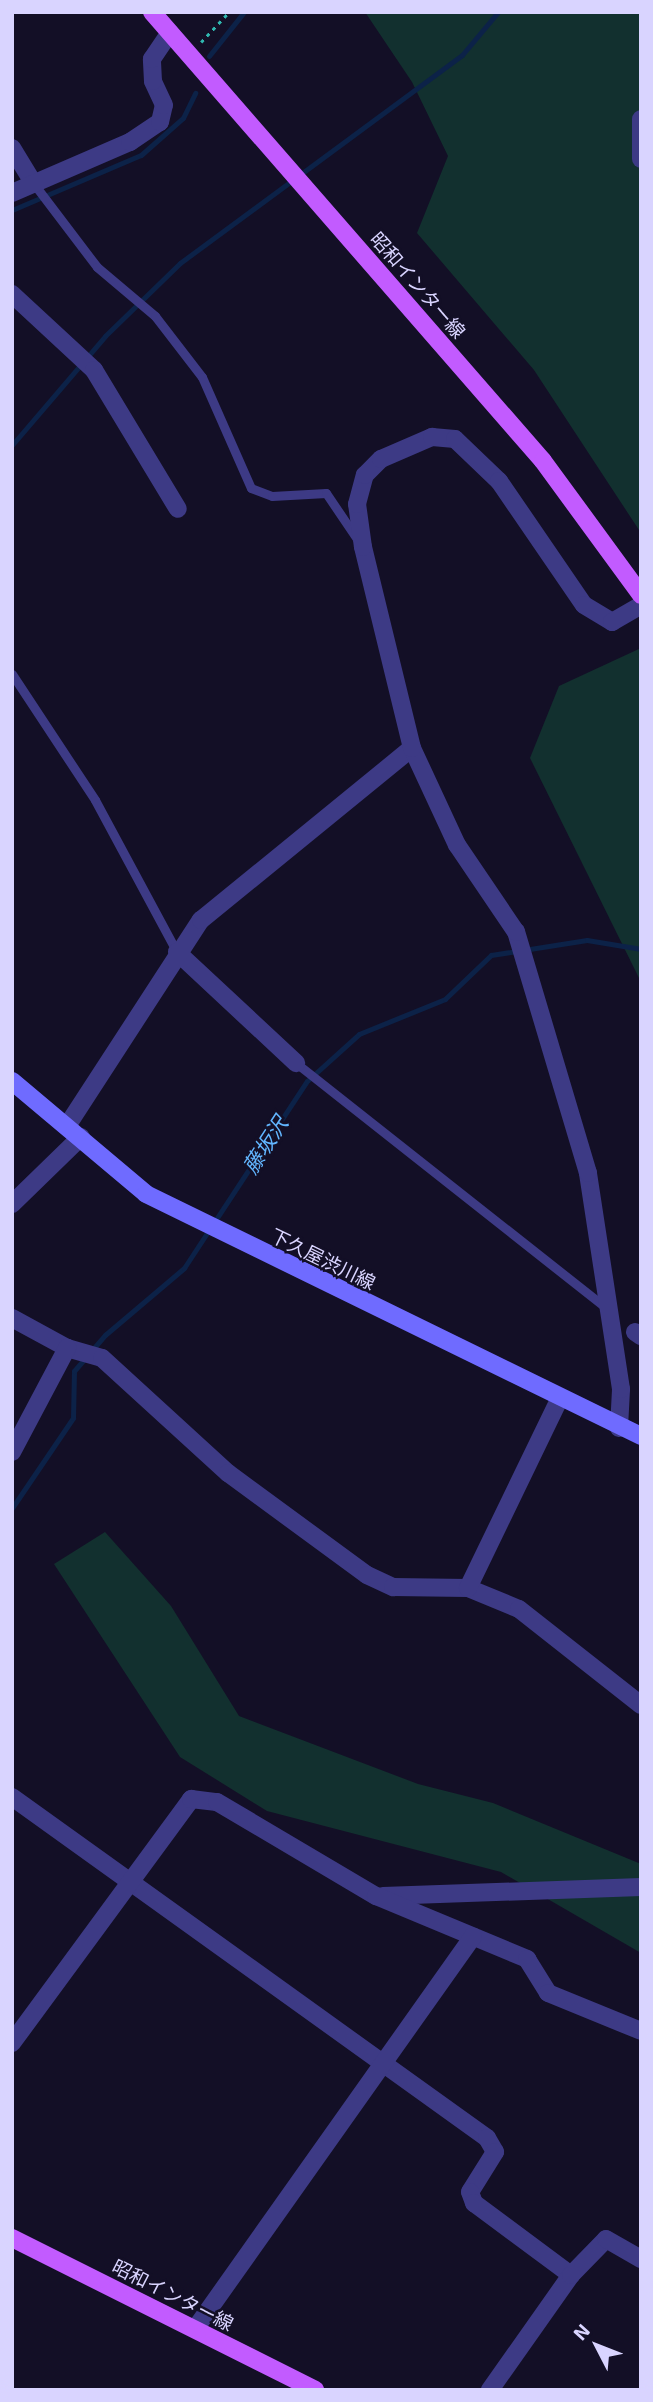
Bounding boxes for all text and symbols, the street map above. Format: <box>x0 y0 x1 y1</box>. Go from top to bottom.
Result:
street label: 昭和インター線 <box>366 227 470 343</box>
water label: 藤坂沢 <box>237 1112 293 1178</box>
street label: 下久屋渋川線 <box>267 1224 379 1294</box>
street label: 昭和インター線 <box>109 2255 237 2335</box>
north arrow <box>562 2311 632 2381</box>
text: N <box>568 2319 594 2344</box>

